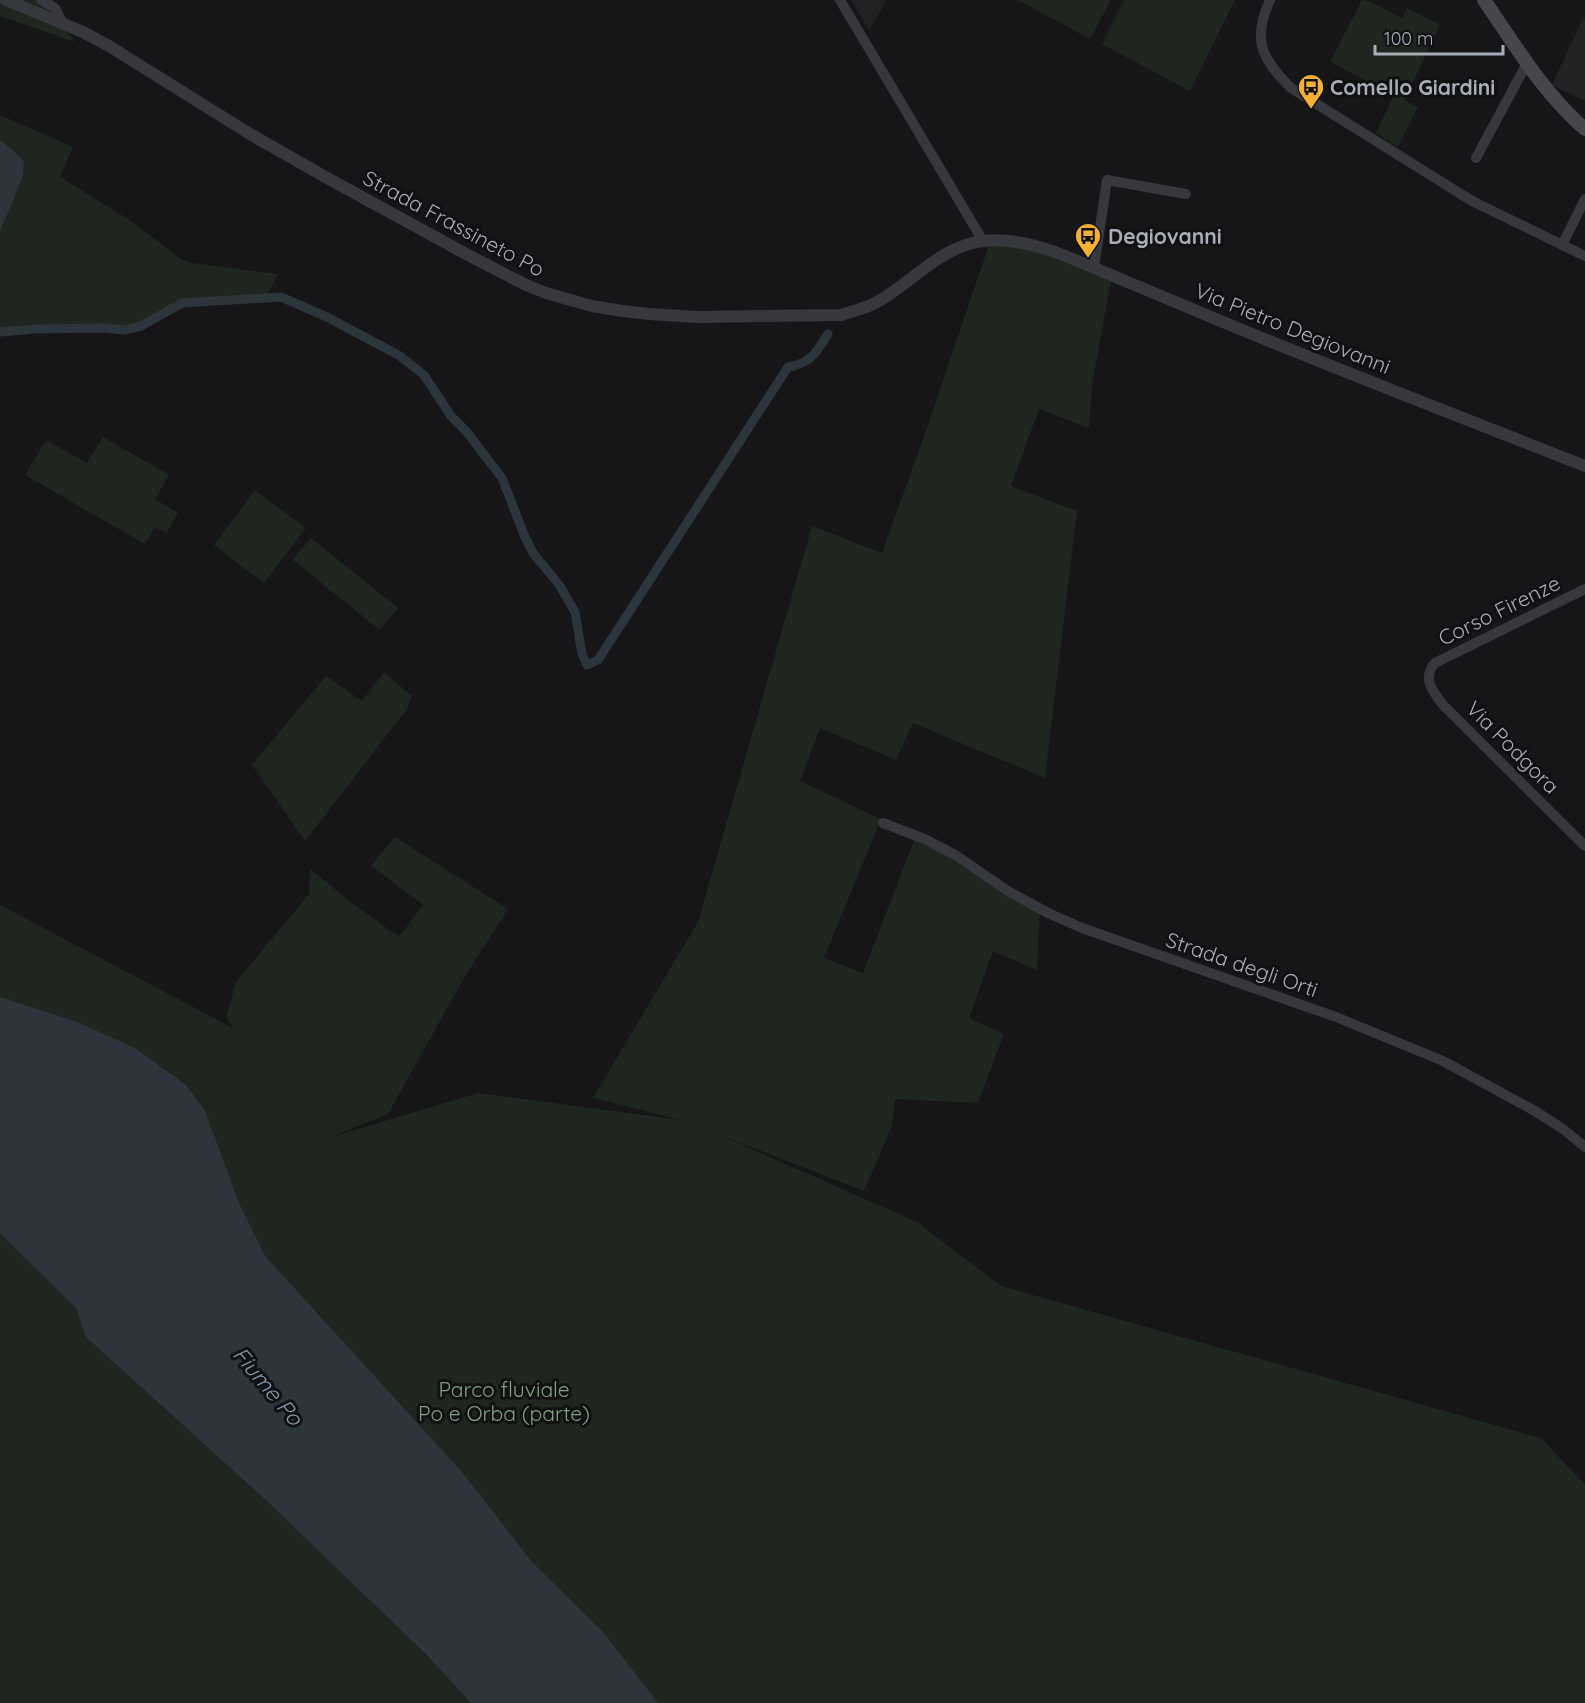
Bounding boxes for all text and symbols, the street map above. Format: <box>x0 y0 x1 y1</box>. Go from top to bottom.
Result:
scale bar <box>1375 18 1502 56</box>
text: 100 m <box>1384 27 1433 50</box>
bus stop icon: Comello Giardini <box>1296 72 1326 110</box>
place label: Comello Giardini <box>1330 74 1495 100</box>
street label: Strada Frassineto Po <box>359 164 549 282</box>
bus stop icon: Degiovanni <box>1073 221 1103 259</box>
place label: Degiovanni <box>1108 223 1222 249</box>
street label: Via Pietro Degiovanni <box>1191 277 1395 379</box>
street label: Corso Firenze <box>1434 569 1564 651</box>
street label: Via Podgora <box>1461 695 1565 799</box>
street label: Strada degli Orti <box>1163 926 1321 1002</box>
water label: Fiume Po <box>227 1341 310 1432</box>
park label: Parco fluviale Po e Orba (parte) <box>418 1376 590 1426</box>

